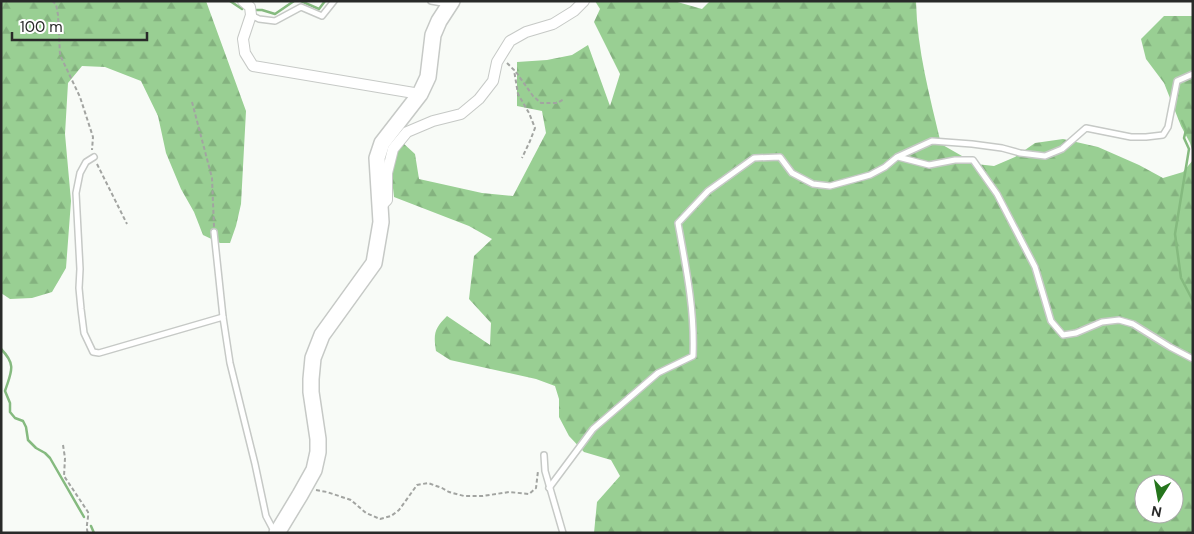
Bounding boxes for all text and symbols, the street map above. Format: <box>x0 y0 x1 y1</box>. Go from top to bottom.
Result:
scale bar <box>12 10 148 42</box>
text: 100 m <box>20 17 63 37</box>
north arrow <box>1134 474 1184 524</box>
text: N <box>1150 502 1163 522</box>

